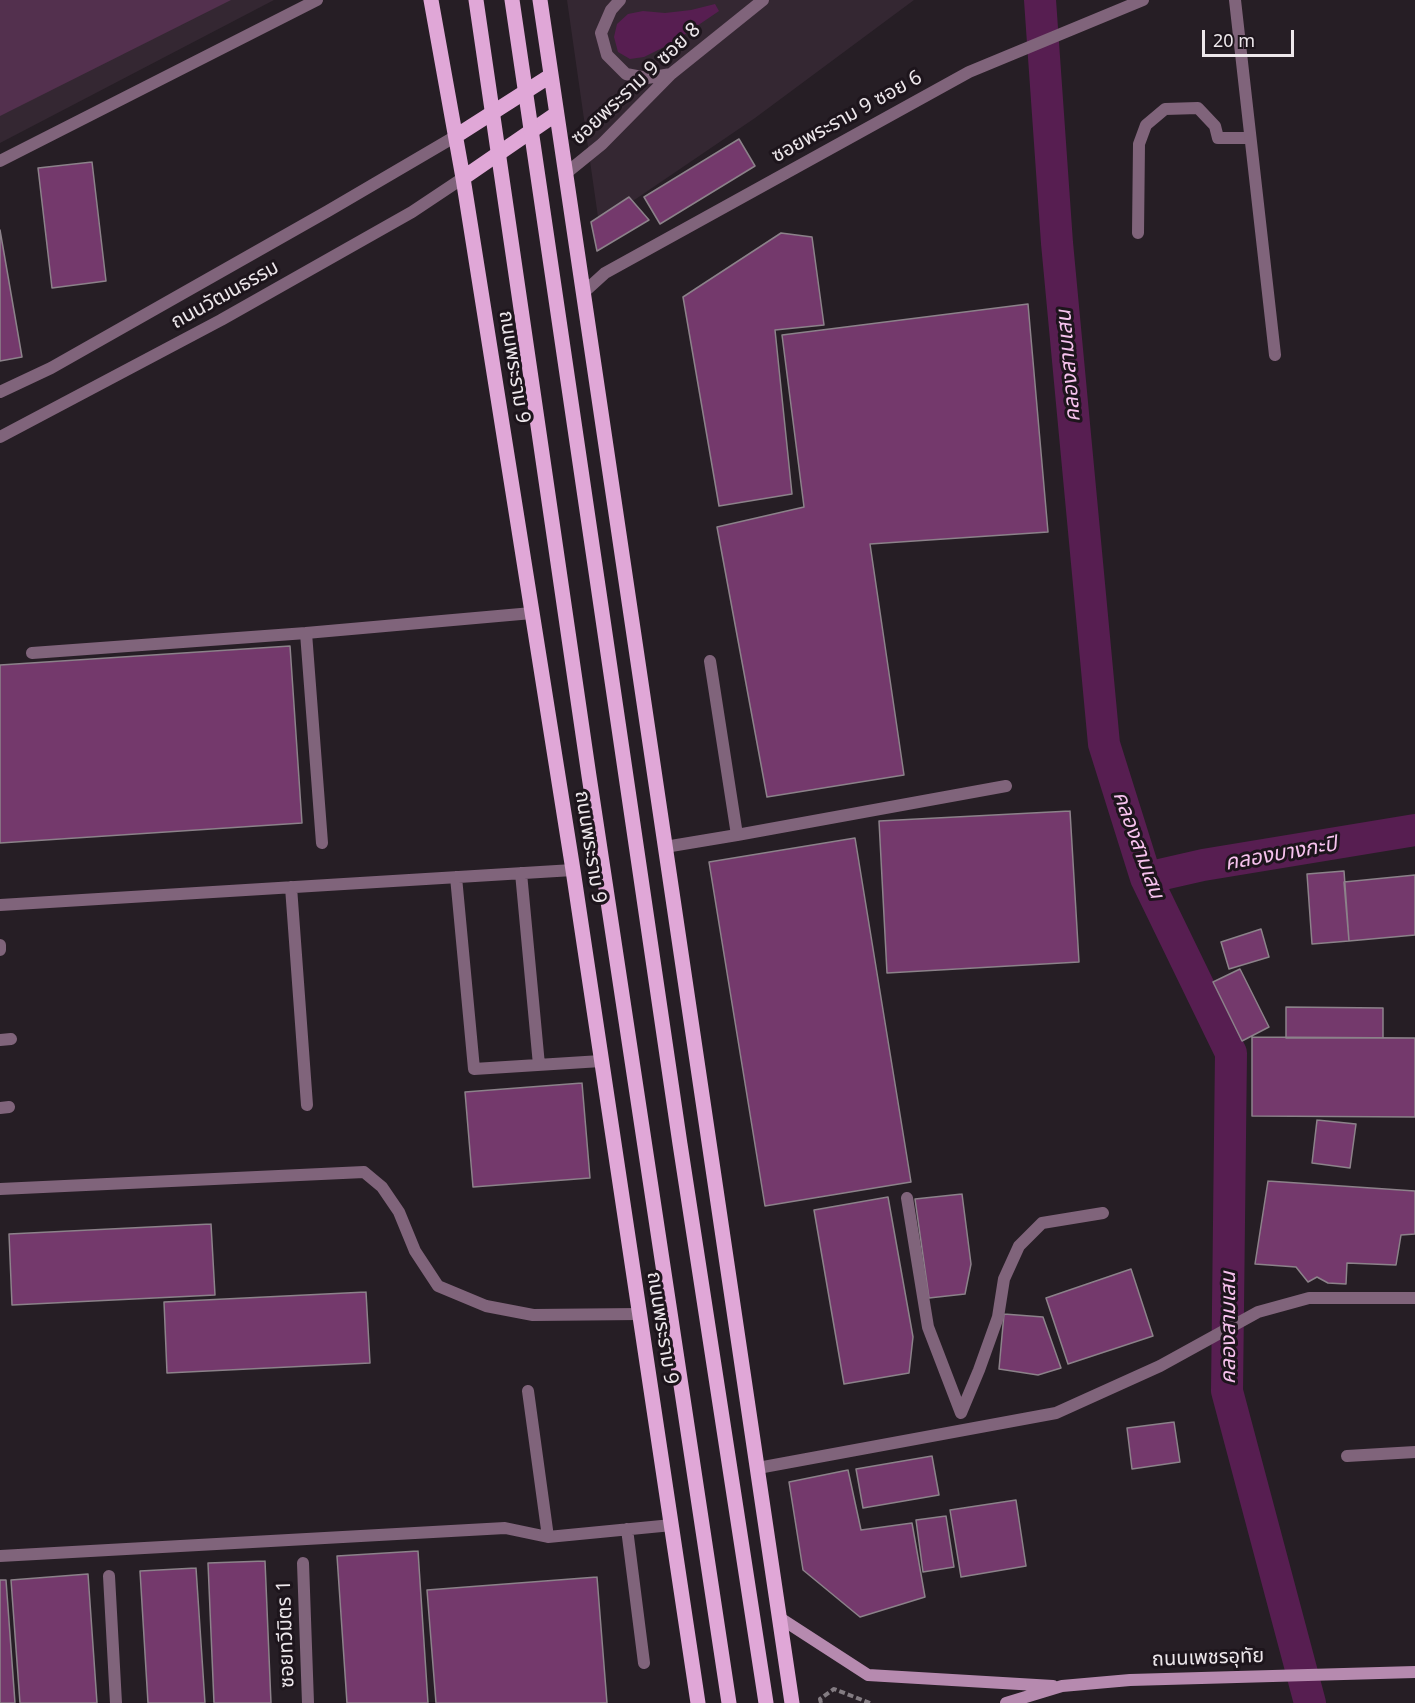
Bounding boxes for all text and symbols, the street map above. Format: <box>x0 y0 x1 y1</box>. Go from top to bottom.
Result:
street label: ซอยพระราม 9 ซอย 8 <box>566 18 706 150</box>
scale bar <box>1205 18 1296 56</box>
text: 20 m <box>1213 28 1255 52</box>
street label: ซอยพระราม 9 ซอย 6 <box>768 66 926 168</box>
street label: ถนนวัฒนธรรม <box>167 256 283 334</box>
street label: ถนนพระราม 9 <box>493 309 535 425</box>
water label: คลองสามเสน <box>1052 309 1086 423</box>
water label: คลองสามเสน <box>1107 788 1169 902</box>
street label: ถนนพระราม 9 <box>569 789 611 905</box>
water label: คลองบางกะปิ <box>1223 832 1339 876</box>
street label: ถนนพระราม 9 <box>641 1270 683 1386</box>
water label: คลองสามเสน <box>1216 1272 1242 1384</box>
street label: ซอยทวีมิตร 1 <box>272 1580 300 1688</box>
street label: ถนนเพชรอุทัย <box>1151 1644 1265 1672</box>

